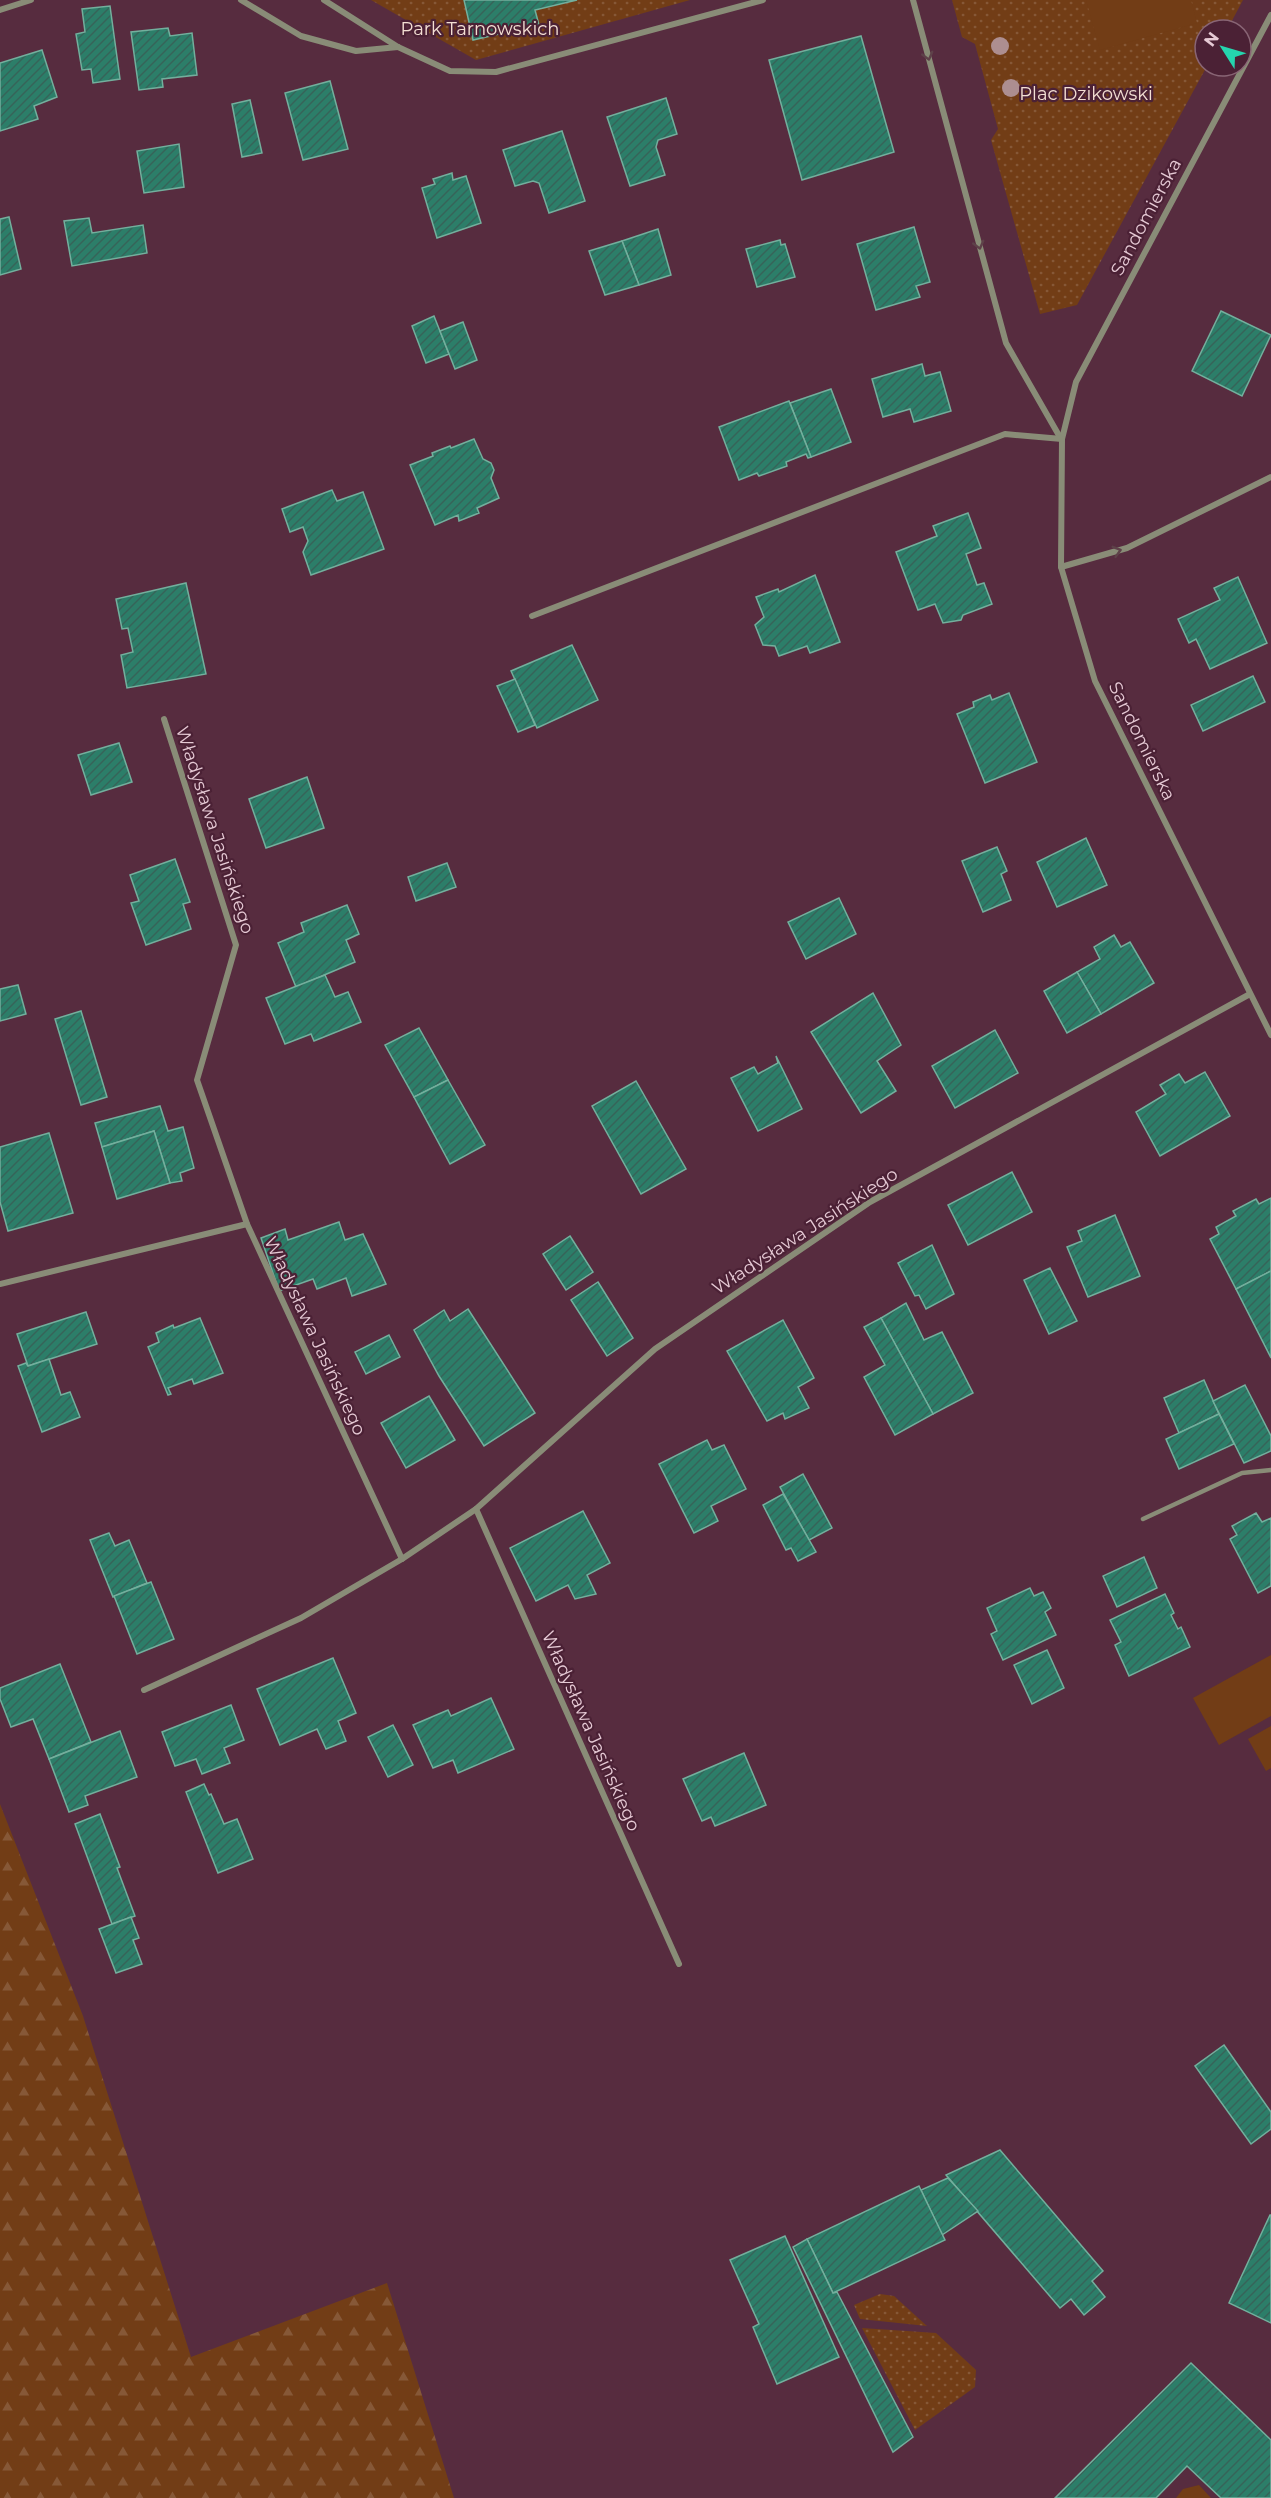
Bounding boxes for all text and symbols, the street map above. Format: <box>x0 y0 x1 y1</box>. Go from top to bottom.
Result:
park label: Park Tarnowskich <box>401 18 559 40</box>
north arrow <box>1193 18 1253 78</box>
text: N <box>1200 28 1223 50</box>
one-way arrow <box>921 51 933 61</box>
park label: Plac Dzikowski <box>1019 83 1153 105</box>
street label: Sandomierska <box>1106 155 1186 279</box>
one-way arrow <box>972 239 984 250</box>
one-way arrow <box>1112 545 1122 558</box>
street label: Sandomierska <box>1104 678 1180 804</box>
street label: Władysława Jasińskiego <box>171 724 259 936</box>
street label: Władysława Jasińskiego <box>708 1163 902 1299</box>
street label: Władysława Jasińskiego <box>259 1233 371 1439</box>
street label: Władysława Jasińskiego <box>537 1628 645 1834</box>

